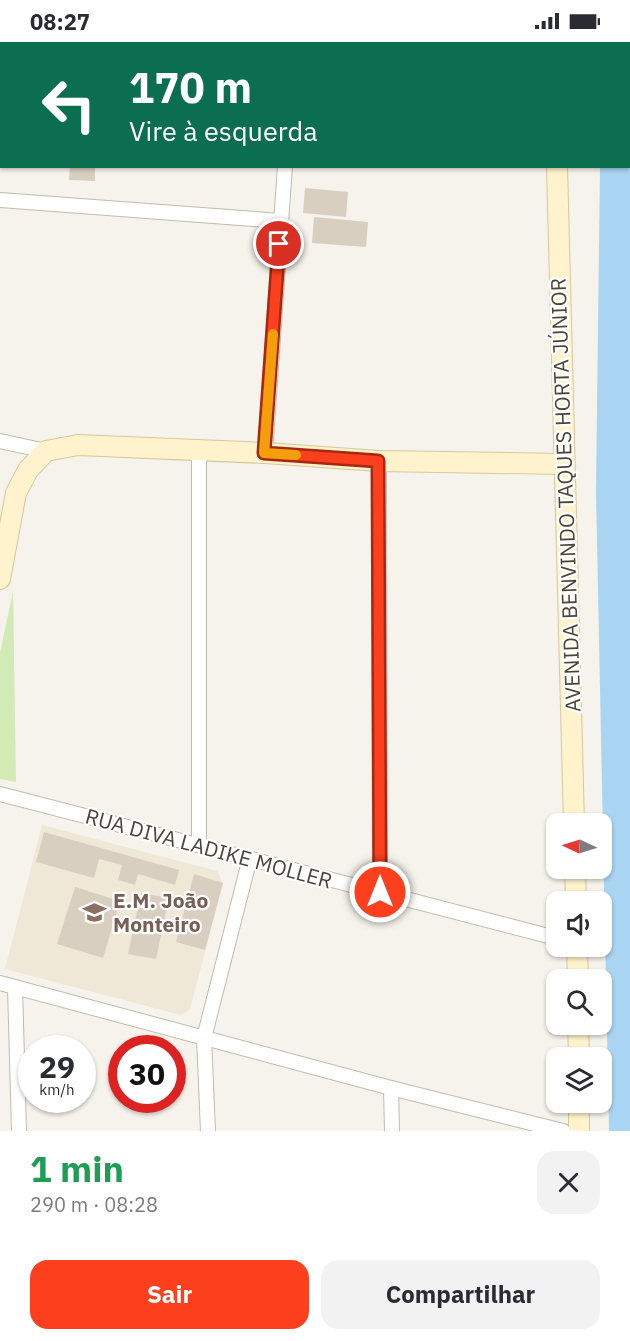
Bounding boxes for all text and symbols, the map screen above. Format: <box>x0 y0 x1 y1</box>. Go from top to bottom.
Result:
text: 08:27 <box>30 7 90 36</box>
text: 170 m <box>129 60 252 115</box>
icon: left <box>30 66 108 144</box>
text: Vire à esquerda <box>129 113 318 148</box>
pin <box>253 218 304 269</box>
icon: arrive <box>262 227 295 260</box>
street label: AVENIDA BENVINDO TAQUES HORTA JÚNIOR <box>543 277 587 713</box>
street label: RUA DIVA LADIKE MOLLER <box>82 802 336 894</box>
north arrow <box>546 813 612 879</box>
map controls <box>546 813 612 1113</box>
position arrow <box>348 860 412 924</box>
place label: E.M. João Monteiro <box>113 886 208 938</box>
button: sound <box>546 891 612 957</box>
school or university icon: E.M. João Monteiro <box>82 899 108 925</box>
button: search <box>546 969 612 1035</box>
speed limit sign: 30 <box>108 1035 186 1113</box>
text: 29 <box>39 1047 75 1086</box>
button: layers <box>546 1047 612 1113</box>
text: km/h <box>39 1080 75 1099</box>
text: 1 min <box>30 1145 124 1192</box>
button: close <box>537 1151 600 1214</box>
text: 290 m · 08:28 <box>30 1191 158 1218</box>
button: Sair <box>30 1260 309 1329</box>
button: Compartilhar <box>321 1260 600 1329</box>

